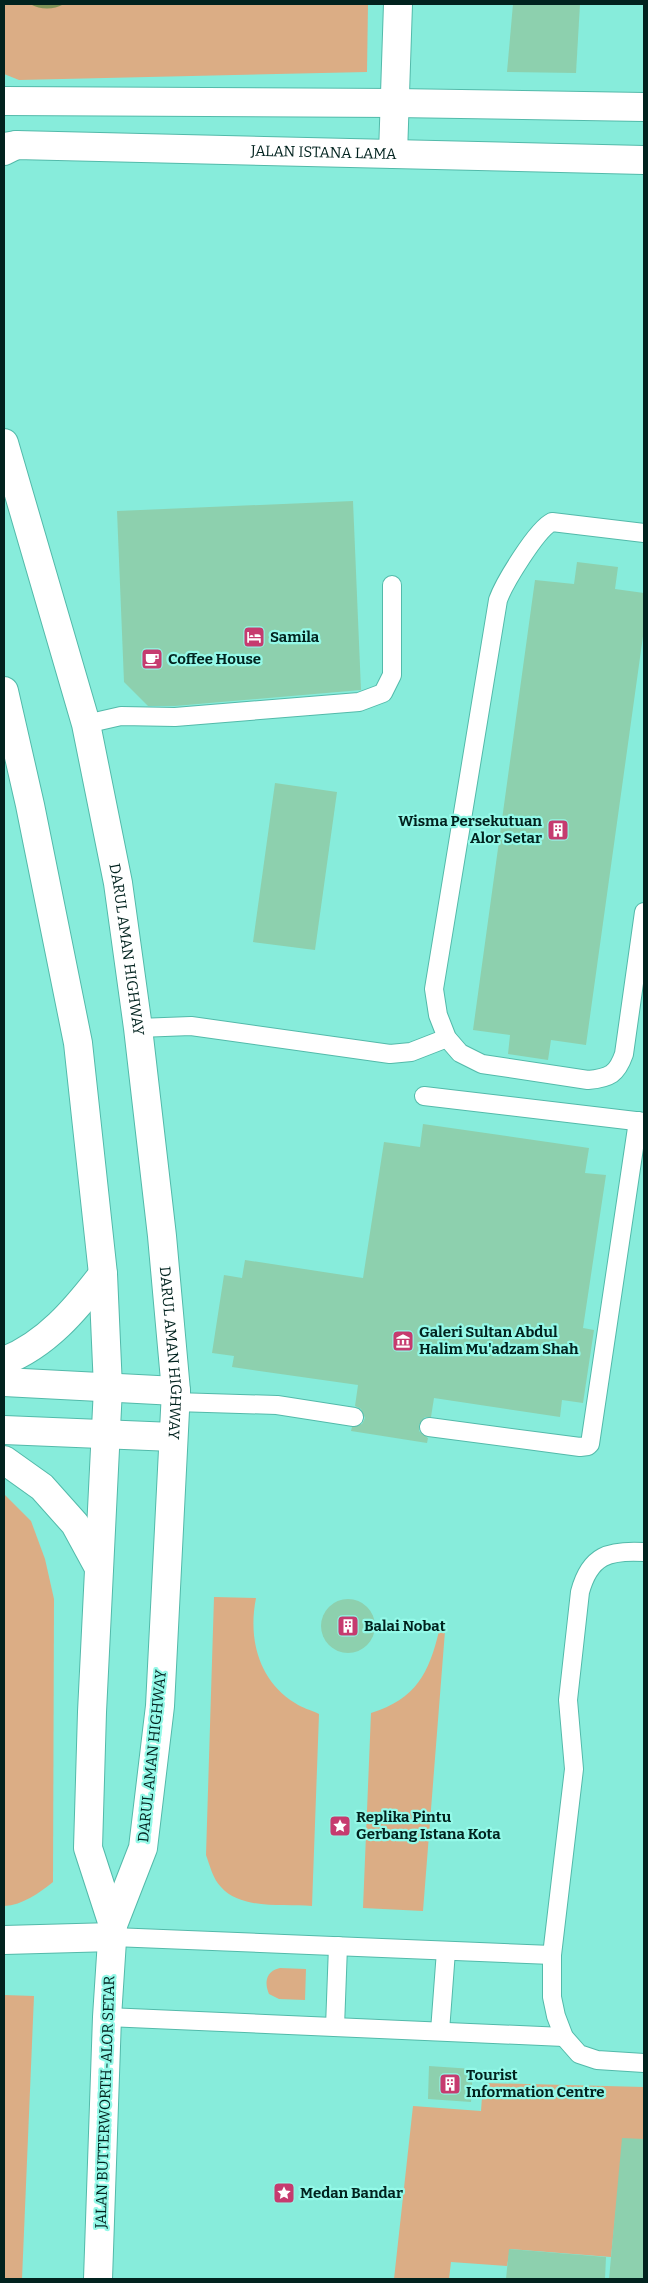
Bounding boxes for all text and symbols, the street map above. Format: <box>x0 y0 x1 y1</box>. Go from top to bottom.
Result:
street label: JALAN ISTANA LAMA <box>250 142 397 163</box>
hotel icon: Samila <box>242 625 266 649</box>
place label: Samila <box>270 628 320 646</box>
cafe icon: Coffee House <box>140 647 164 671</box>
place label: Coffee House <box>168 650 261 668</box>
place label: Wisma Persekutuan Alor Setar <box>398 812 542 847</box>
building icon: Wisma Persekutuan Alor Setar <box>546 818 570 842</box>
street label: DARUL AMAN HIGHWAY <box>105 862 148 1037</box>
street label: DARUL AMAN HIGHWAY <box>156 1266 185 1440</box>
place label: Galeri Sultan Abdul Halim Mu'adzam Shah <box>419 1323 579 1358</box>
museum icon: Galeri Sultan Abdul Halim Mu'adzam Shah <box>391 1329 415 1353</box>
building icon: Balai Nobat <box>336 1614 360 1638</box>
place label: Balai Nobat <box>364 1617 446 1635</box>
street label: DARUL AMAN HIGHWAY <box>134 1668 170 1843</box>
place label: Replika Pintu Gerbang Istana Kota <box>356 1808 501 1843</box>
place icon: Replika Pintu Gerbang Istana Kota <box>328 1814 352 1838</box>
street label: JALAN BUTTERWORTH-ALOR SETAR <box>92 1975 118 2230</box>
place label: Tourist Information Centre <box>466 2066 605 2101</box>
building icon: Tourist Information Centre <box>438 2072 462 2096</box>
place icon: Medan Bandar <box>272 2181 296 2205</box>
place label: Medan Bandar <box>300 2184 403 2202</box>

